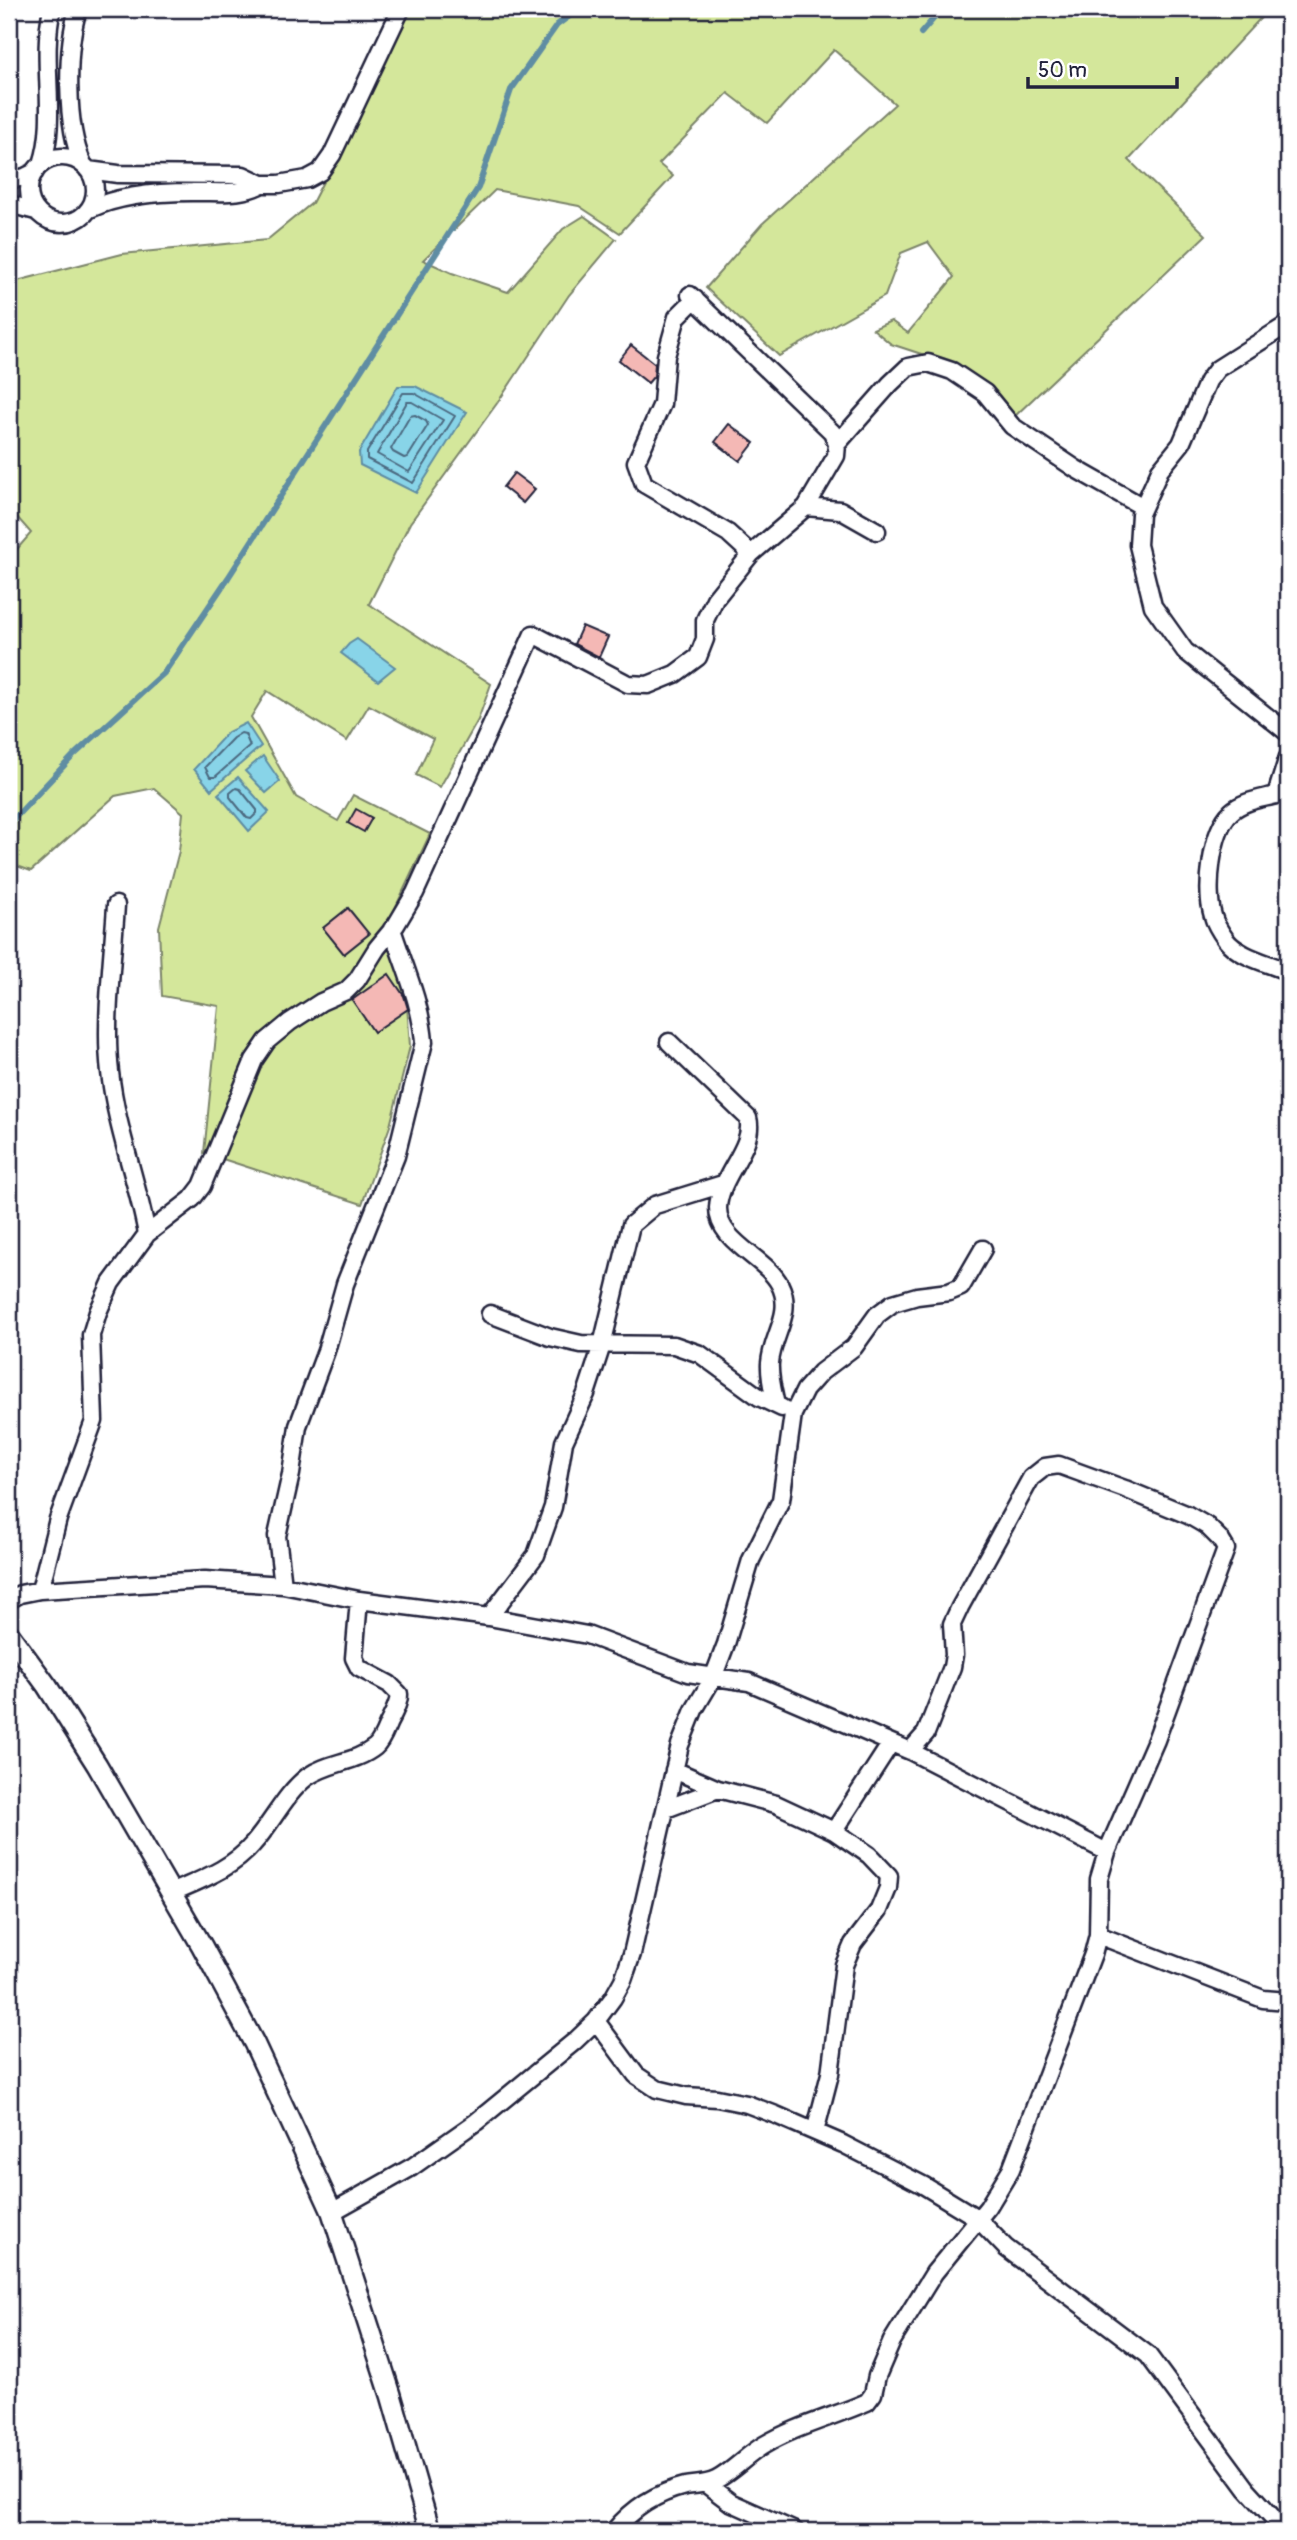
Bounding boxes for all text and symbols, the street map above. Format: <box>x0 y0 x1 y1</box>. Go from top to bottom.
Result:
scale bar <box>1028 46 1176 90</box>
text: 50 m <box>1038 57 1087 84</box>

